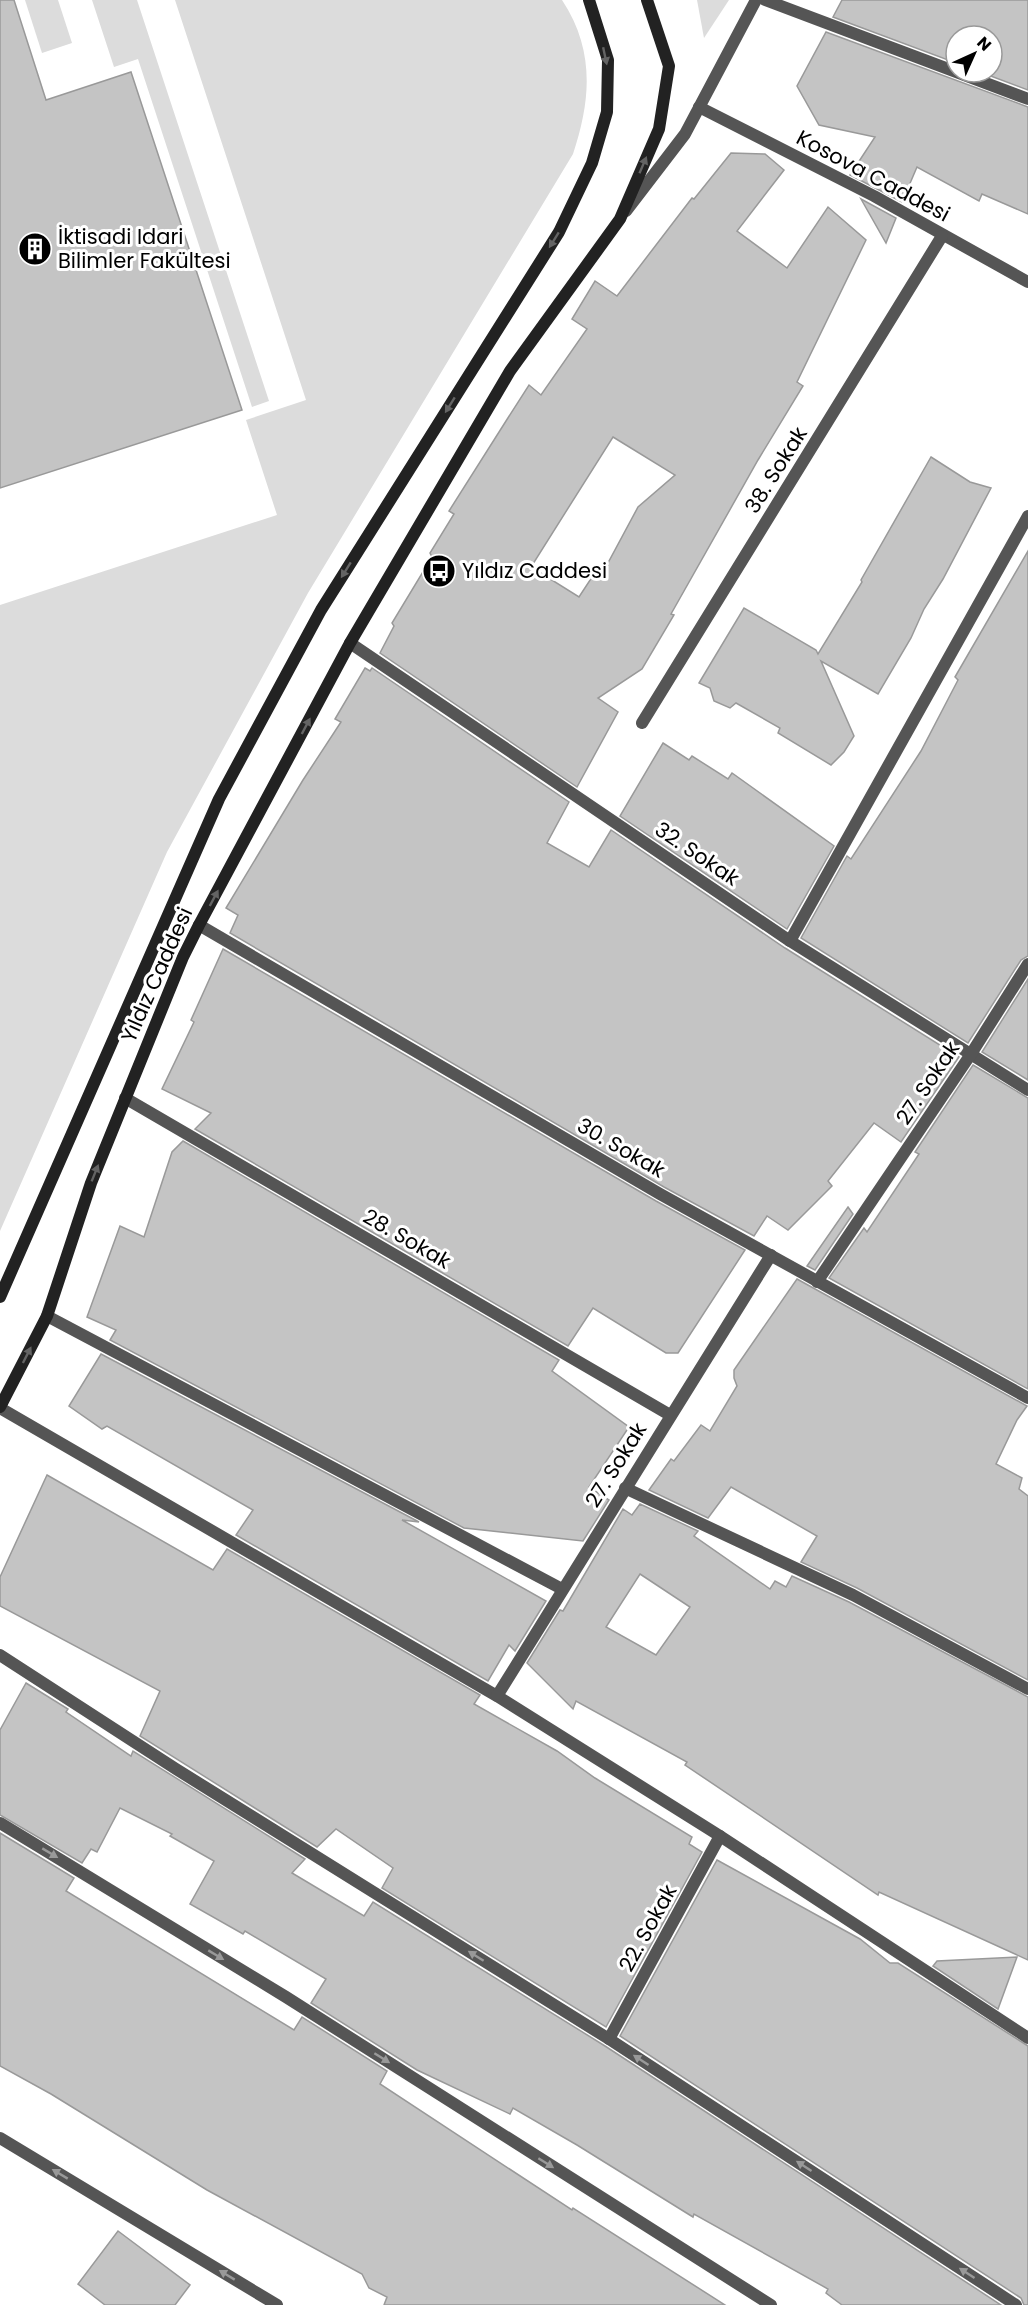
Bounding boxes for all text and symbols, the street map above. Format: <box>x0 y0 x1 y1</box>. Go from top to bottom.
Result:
north arrow <box>944 24 1004 84</box>
text: N <box>972 31 997 56</box>
one-way arrow <box>601 47 611 65</box>
street label: Kosova Caddesi <box>791 123 955 228</box>
one-way arrow <box>638 156 648 174</box>
place label: İktisadi Idari Bilimler Fakültesi <box>58 222 231 275</box>
building icon: İktisadi Idari Bilimler Fakültesi <box>17 231 53 267</box>
one-way arrow <box>549 232 560 248</box>
one-way arrow <box>445 397 456 413</box>
street label: 38. Sokak <box>738 421 814 519</box>
bus stop icon: Yıldız Caddesi <box>421 553 457 589</box>
place label: Yıldız Caddesi <box>462 556 607 585</box>
one-way arrow <box>341 562 352 578</box>
one-way arrow <box>301 717 311 734</box>
street label: 32. Sokak <box>649 815 745 893</box>
one-way arrow <box>209 889 219 906</box>
street label: Yıldız Caddesi <box>114 903 199 1047</box>
street label: 27. Sokak <box>889 1035 966 1130</box>
street label: 30. Sokak <box>572 1111 671 1185</box>
one-way arrow <box>90 1163 100 1181</box>
street label: 28. Sokak <box>358 1202 457 1275</box>
one-way arrow <box>22 1346 32 1363</box>
street label: 27. Sokak <box>578 1417 653 1513</box>
one-way arrow <box>42 1848 58 1859</box>
street label: 22. Sokak <box>612 1879 684 1977</box>
one-way arrow <box>208 1950 225 1960</box>
one-way arrow <box>468 1950 484 1961</box>
one-way arrow <box>374 2053 390 2064</box>
one-way arrow <box>633 2054 649 2065</box>
one-way arrow <box>538 2157 555 2168</box>
one-way arrow <box>796 2161 812 2172</box>
one-way arrow <box>52 2169 68 2180</box>
one-way arrow <box>960 2267 976 2279</box>
one-way arrow <box>219 2269 235 2280</box>

